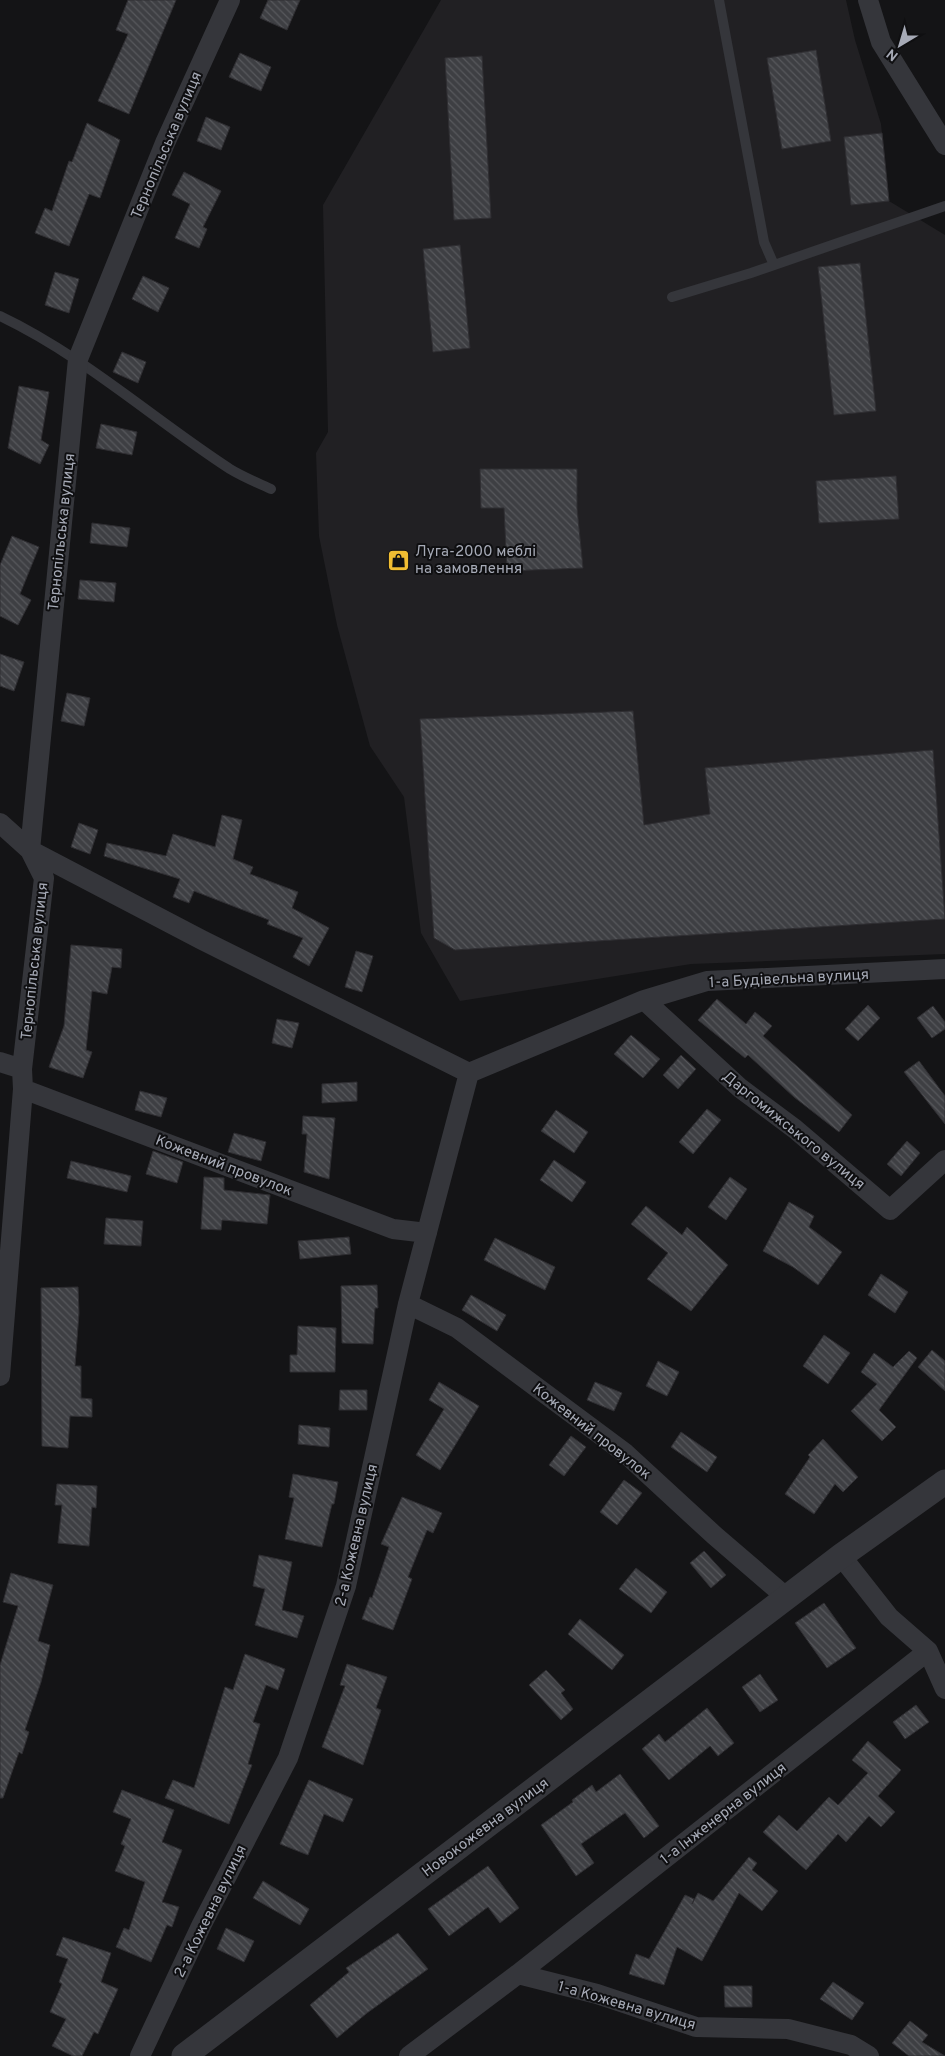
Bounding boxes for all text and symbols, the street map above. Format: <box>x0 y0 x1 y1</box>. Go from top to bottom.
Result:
north arrow <box>875 20 925 70</box>
text: N <box>884 44 902 64</box>
street label: Тернопільська вулиця <box>128 69 207 222</box>
street label: Тернопільська вулиця <box>45 452 80 612</box>
place label: Луга-2000 меблі на замовлення <box>415 543 536 579</box>
shop icon: Луга-2000 меблі на замовлення <box>387 548 411 572</box>
street label: Тернопільська вулиця <box>18 881 53 1041</box>
street label: 1-а Будівельна вулиця <box>709 966 870 993</box>
street label: Даргомижського вулиця <box>718 1068 868 1195</box>
street label: Кожевний провулок <box>152 1132 295 1201</box>
street label: Кожевний провулок <box>528 1380 654 1484</box>
street label: 2-а Кожевна вулиця <box>332 1462 383 1608</box>
street label: 1-а Інженерна вулиця <box>657 1759 791 1869</box>
street label: Новокожевна вулиця <box>419 1774 553 1882</box>
street label: 2-а Кожевна вулиця <box>171 1842 252 1981</box>
street label: 1-а Кожевна вулиця <box>555 1978 698 2035</box>

